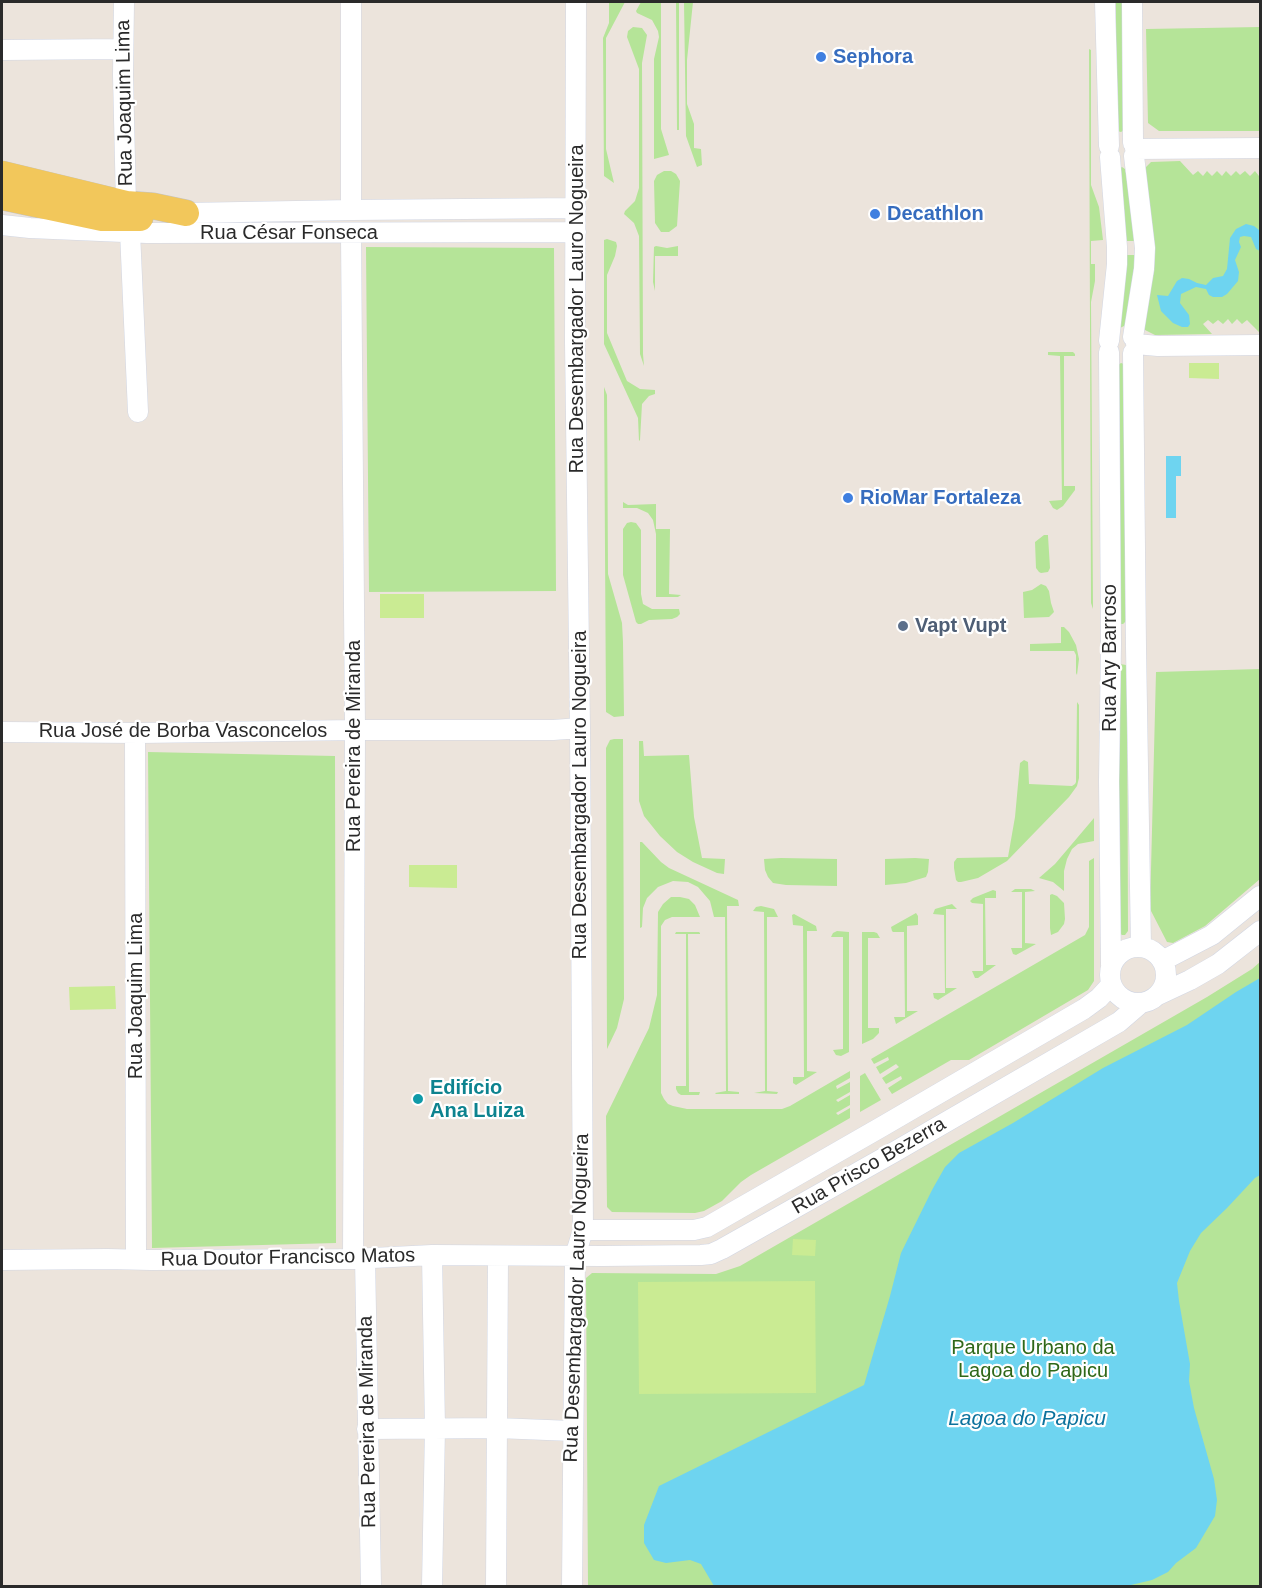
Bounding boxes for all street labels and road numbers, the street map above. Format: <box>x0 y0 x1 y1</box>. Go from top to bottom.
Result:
street label: Rua Joaquim Lima <box>112 19 138 187</box>
street label: Rua Desembargador Lauro Nogueira <box>565 144 589 474</box>
street label: Rua César Fonseca <box>200 221 378 245</box>
street label: Rua Ary Barroso <box>1098 584 1122 732</box>
street label: Rua Desembargador Lauro Nogueira <box>568 630 592 960</box>
street label: Rua Pereira de Miranda <box>342 640 366 852</box>
street label: Rua José de Borba Vasconcelos <box>39 719 327 743</box>
street label: Rua Joaquim Lima <box>124 913 148 1079</box>
street label: Rua Prisco Bezerra <box>788 1112 950 1220</box>
street label: Rua Desembargador Lauro Nogueira <box>559 1133 595 1463</box>
street label: Rua Doutor Francisco Matos <box>161 1244 415 1272</box>
street label: Rua Pereira de Miranda <box>354 1316 382 1528</box>

